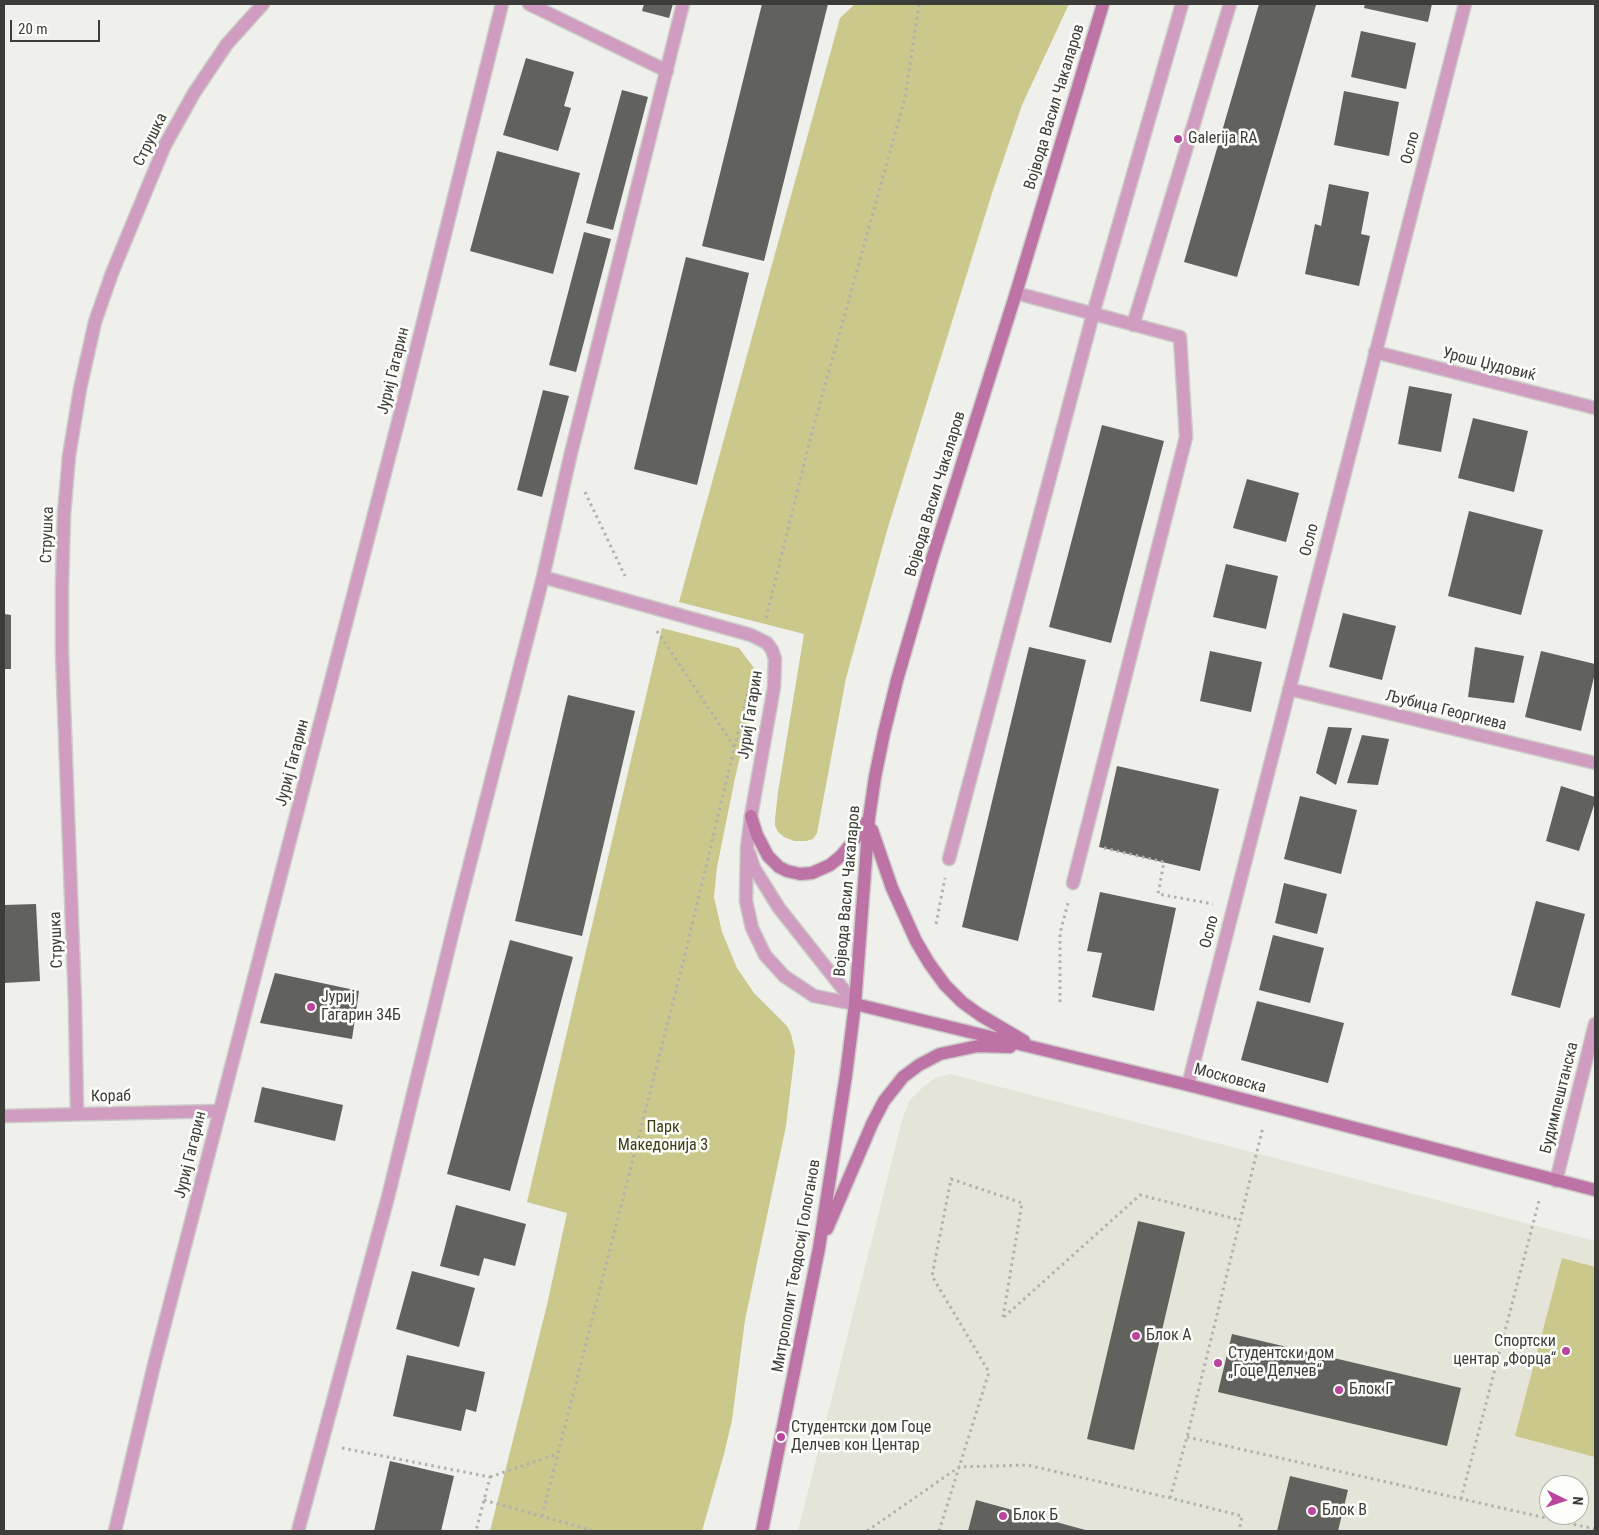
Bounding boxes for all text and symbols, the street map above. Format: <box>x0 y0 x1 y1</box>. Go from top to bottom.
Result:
scale bar <box>12 10 102 42</box>
text: 20 m <box>18 20 48 38</box>
street label: Војвода Васил Чакаларов <box>1021 22 1089 192</box>
street label: Струшка <box>130 110 172 170</box>
place label: Galerija RA <box>1188 129 1257 149</box>
street label: Осло <box>1398 130 1424 166</box>
marker: Galerija RA <box>1172 133 1184 145</box>
street label: Јуриј Гагарин <box>374 325 414 417</box>
street label: Урош Џудовиќ <box>1440 344 1538 386</box>
street label: Војвода Васил Чакаларов <box>902 409 970 579</box>
street label: Струшка <box>37 506 59 564</box>
street label: Осло <box>1297 522 1323 558</box>
street label: Јуриј Гагарин <box>735 669 767 761</box>
street label: Љубица Георгиева <box>1384 687 1508 735</box>
street label: Јуриј Гагарин <box>272 717 314 809</box>
street label: Војвода Васил Чакаларов <box>831 804 865 978</box>
street label: Струшка <box>46 911 68 969</box>
street label: Осло <box>1197 914 1223 950</box>
place label: Јуриј Гагарин 34Б <box>321 988 401 1026</box>
marker: Јуриј Гагарин 34Б <box>305 1001 317 1013</box>
street label: Будимпештанска <box>1537 1040 1583 1156</box>
street label: Московска <box>1192 1060 1268 1098</box>
street label: Кораб <box>91 1087 131 1107</box>
street label: Јуриј Гагарин <box>171 1109 211 1201</box>
park label: Парк Македонија 3 <box>618 1118 708 1156</box>
street label: Митрополит Теодосиј Гологанов <box>769 1158 825 1374</box>
place label: Блок А <box>1146 1326 1192 1346</box>
marker: Блок А <box>1130 1330 1142 1342</box>
place label: Спортски центар „Форца“ <box>1453 1332 1556 1370</box>
place label: Студентски дом „Гоце Делчев“ <box>1228 1344 1334 1382</box>
marker: Спортски центар „Форца“ <box>1560 1345 1572 1357</box>
marker: Студентски дом „Гоце Делчев“ <box>1212 1357 1224 1369</box>
place label: Блок Г <box>1349 1380 1393 1400</box>
marker: Блок Г <box>1333 1384 1345 1396</box>
place label: Студентски дом Гоце Делчев кон Центар <box>791 1418 931 1456</box>
marker: Студентски дом Гоце Делчев кон Центар <box>775 1431 787 1443</box>
north arrow <box>1539 1475 1589 1525</box>
text: N <box>1570 1496 1586 1506</box>
place label: Блок В <box>1322 1501 1367 1521</box>
marker: Блок В <box>1306 1505 1318 1517</box>
place label: Блок Б <box>1013 1506 1058 1526</box>
marker: Блок Б <box>997 1510 1009 1522</box>

